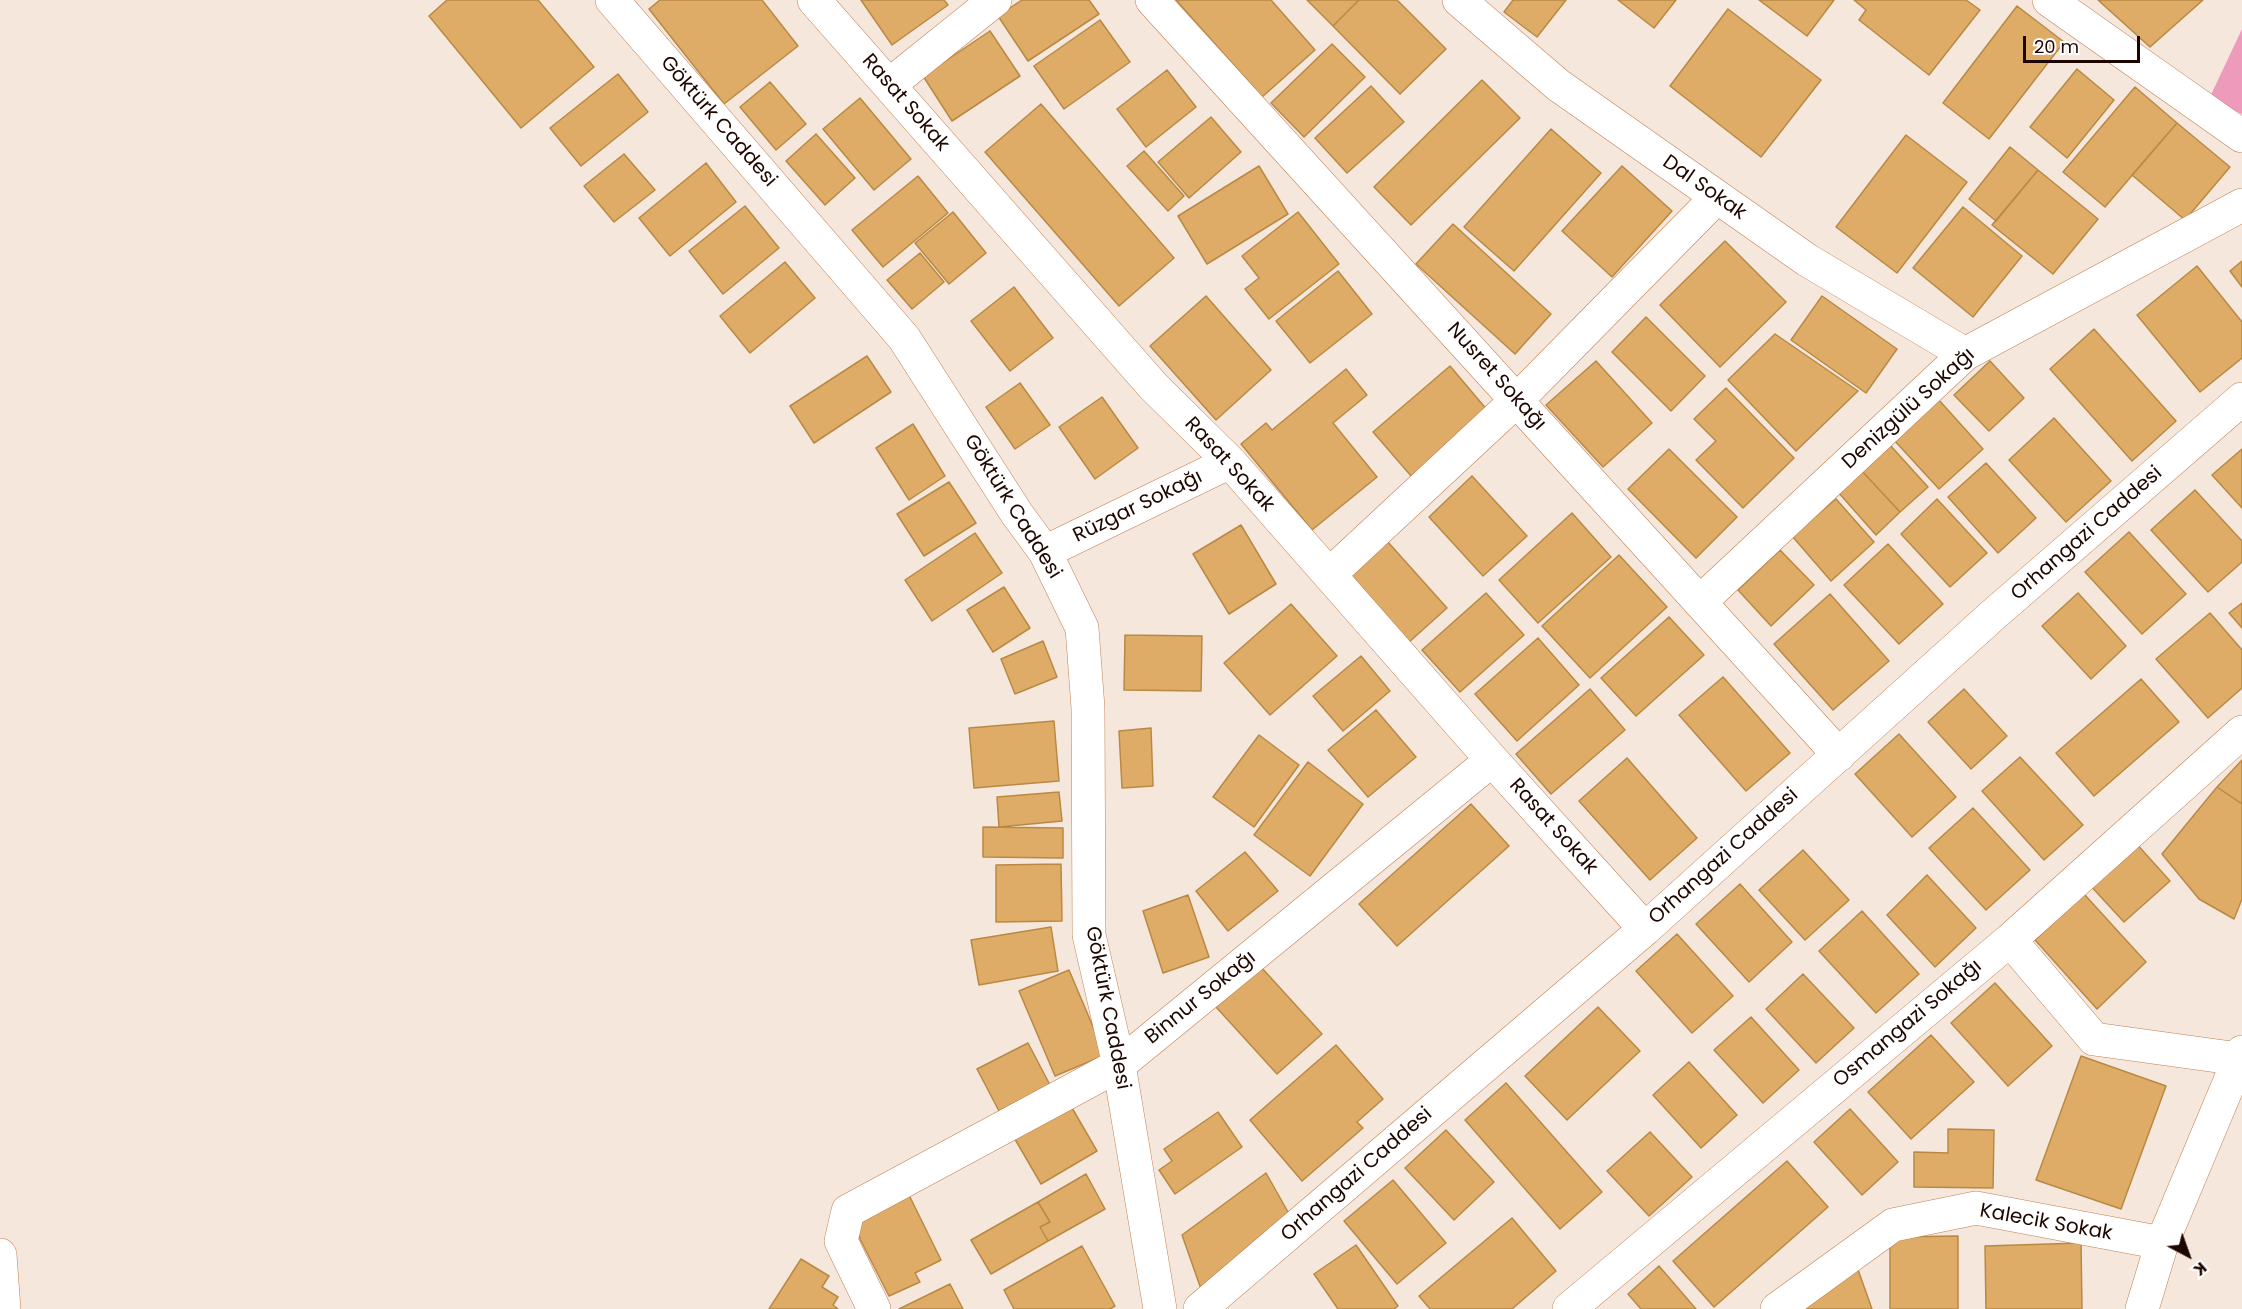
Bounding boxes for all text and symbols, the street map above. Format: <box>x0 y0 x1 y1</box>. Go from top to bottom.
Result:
scale bar <box>2026 24 2143 62</box>
text: 20 m <box>2034 34 2079 59</box>
street label: Rasat Sokak <box>856 49 954 157</box>
street label: Göktürk Caddesi <box>655 52 781 192</box>
street label: Dal Sokak <box>1658 150 1750 226</box>
street label: Nusret Sokağı <box>1441 318 1551 436</box>
street label: Denizgülü Sokağı <box>1838 343 1980 475</box>
street label: Rasat Sokak <box>1179 413 1279 517</box>
street label: Göktürk Caddesi <box>958 430 1066 584</box>
street label: Orhangazi Caddesi <box>2007 462 2167 606</box>
street label: Rüzgar Sokağı <box>1070 465 1206 549</box>
street label: Rasat Sokak <box>1504 774 1602 880</box>
street label: Orhangazi Caddesi <box>1644 784 1804 930</box>
street label: Göktürk Caddesi <box>1079 924 1135 1092</box>
street label: Binnur Sokağı <box>1141 946 1261 1050</box>
street label: Osmangazi Sokağı <box>1829 955 1987 1093</box>
street label: Orhangazi Caddesi <box>1277 1103 1437 1247</box>
street label: Kalecik Sokak <box>1978 1200 2114 1246</box>
north arrow <box>2158 1225 2218 1285</box>
text: K <box>2188 1257 2212 1281</box>

